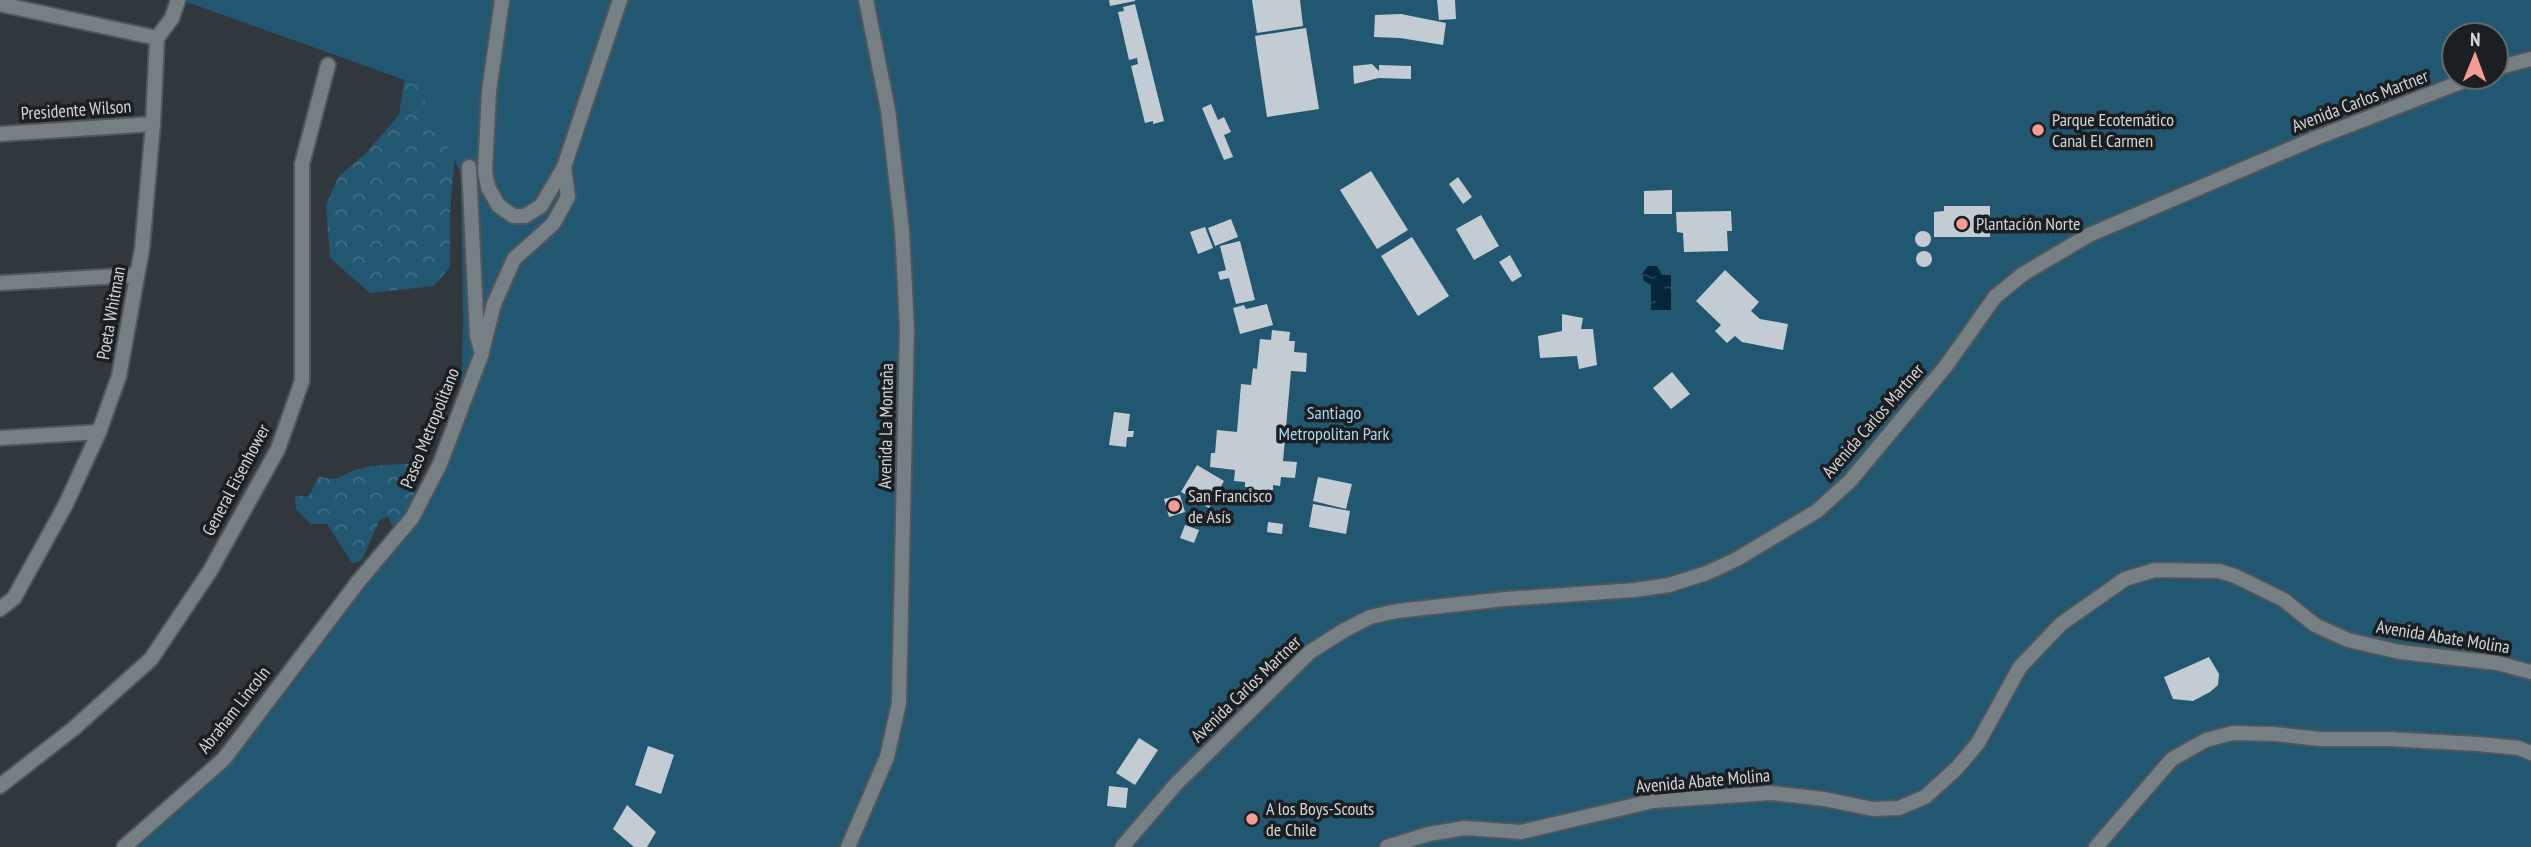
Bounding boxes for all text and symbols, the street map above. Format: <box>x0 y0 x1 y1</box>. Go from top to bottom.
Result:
north arrow <box>2440 21 2510 91</box>
text: N <box>2470 27 2481 51</box>
street label: Avenida Carlos Martner <box>2288 64 2431 137</box>
street label: Presidente Wilson <box>20 94 132 125</box>
place label: Parque Ecotemático Canal El Carmen <box>2052 108 2174 152</box>
marker: Parque Ecotemático Canal El Carmen <box>2030 122 2046 138</box>
place label: Plantación Norte <box>1976 212 2080 235</box>
marker: Plantación Norte <box>1954 216 1970 232</box>
street label: Poeta Whitman <box>91 265 130 361</box>
street label: Avenida Carlos Martner <box>1817 359 1929 483</box>
street label: Avenida La Montaña <box>873 363 898 489</box>
street label: Paseo Metropolitano <box>395 364 464 491</box>
park label: Santiago Metropolitan Park <box>1279 401 1389 445</box>
street label: General Eisenhower <box>196 420 275 540</box>
place label: San Francisco de Asís <box>1188 484 1273 528</box>
marker: San Francisco de Asís <box>1166 498 1182 514</box>
street label: Avenida Abate Molina <box>2375 615 2511 658</box>
street label: Avenida Carlos Martner <box>1186 630 1306 747</box>
street label: Abraham Lincoln <box>192 661 275 758</box>
street label: Avenida Abate Molina <box>1635 763 1771 798</box>
place label: A los Boys-Scouts de Chile <box>1266 797 1374 841</box>
marker: A los Boys-Scouts de Chile <box>1244 811 1260 827</box>

